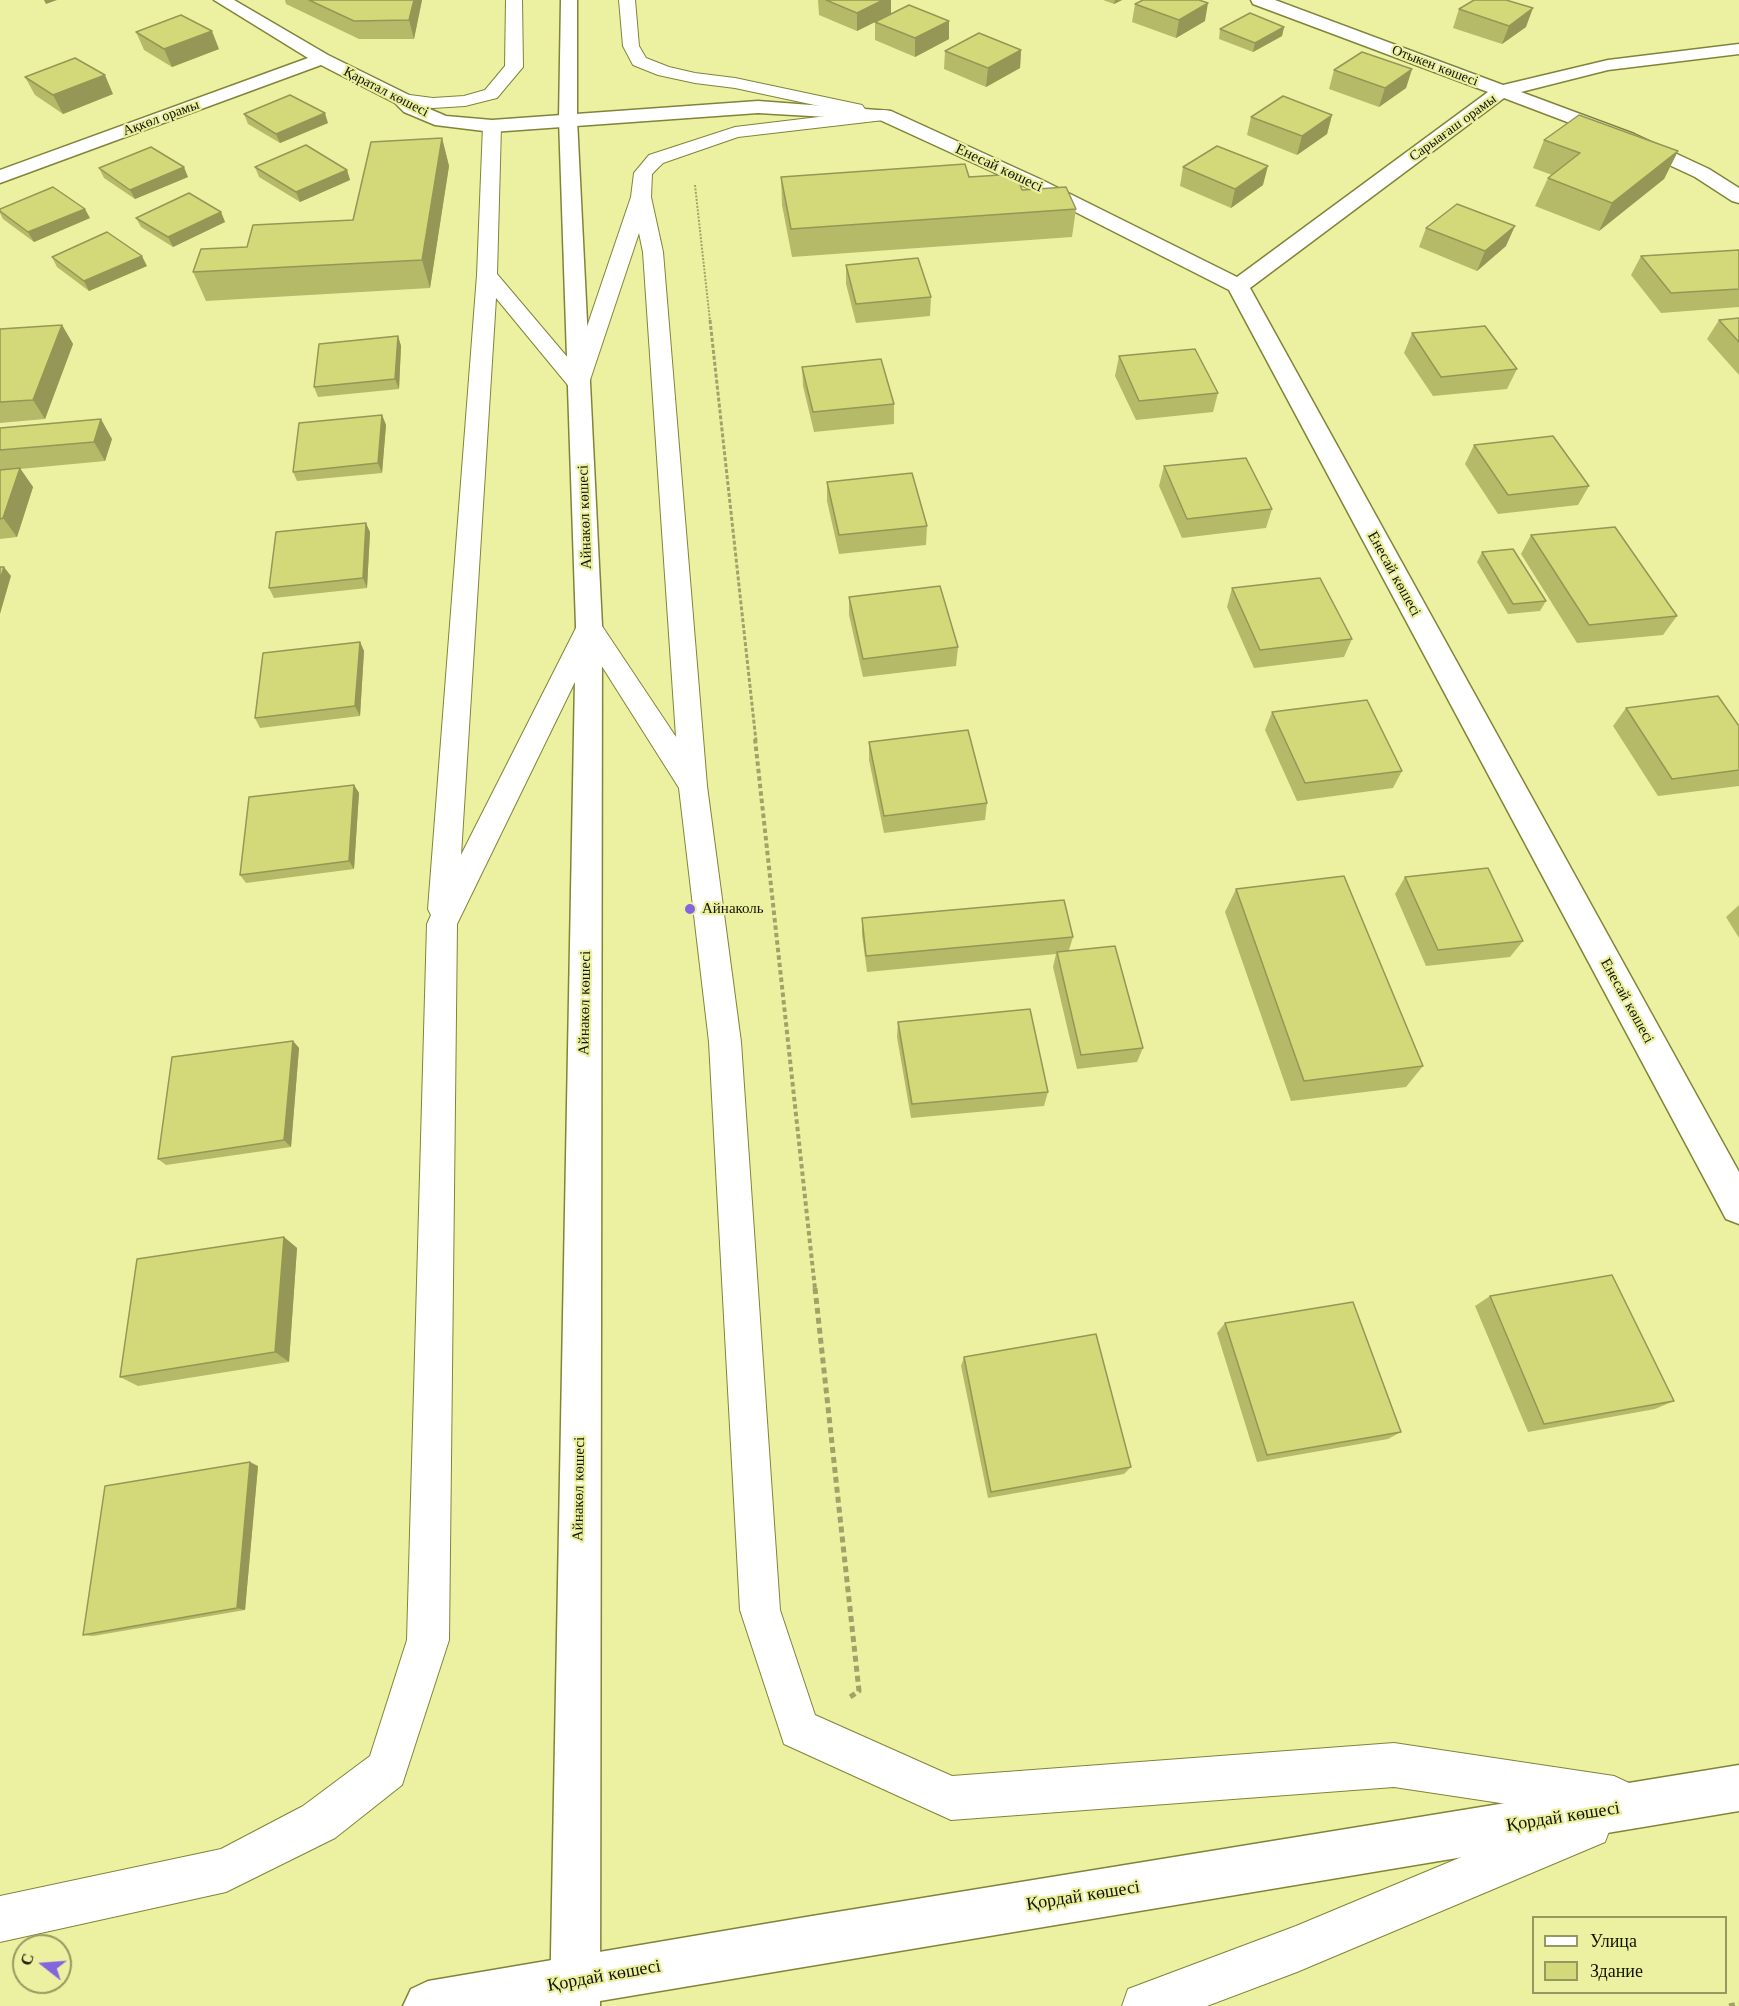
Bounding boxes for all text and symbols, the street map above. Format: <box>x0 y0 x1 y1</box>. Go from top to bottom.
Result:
street label: Отыкен көшесі <box>1389 42 1481 90</box>
street label: Қаратал көшесі <box>341 63 431 121</box>
street label: Сарыағаш орамы <box>1406 91 1500 165</box>
street label: Ақкөл орамы <box>120 96 202 140</box>
street label: Енесай көшесі <box>952 140 1046 196</box>
street label: Айнакөл көшесі <box>574 465 596 569</box>
street label: Енесай көшесі <box>1363 528 1425 620</box>
place label: Айнаколь <box>702 900 764 918</box>
marker: Айнаколь <box>683 902 697 916</box>
street label: Айнакөл көшесі <box>575 951 595 1055</box>
street label: Енесай көшесі <box>1596 955 1658 1047</box>
street label: Айнакөл көшесі <box>569 1437 589 1541</box>
street label: Қордай көшесі <box>1505 1797 1621 1837</box>
street label: Қордай көшесі <box>1025 1876 1141 1916</box>
legend <box>1532 1916 1727 1994</box>
text: Улица <box>1590 1930 1637 1952</box>
north arrow <box>12 1934 72 1994</box>
text: С <box>15 1951 38 1968</box>
street label: Қордай көшесі <box>546 1955 662 1997</box>
text: Здание <box>1590 1960 1643 1982</box>

